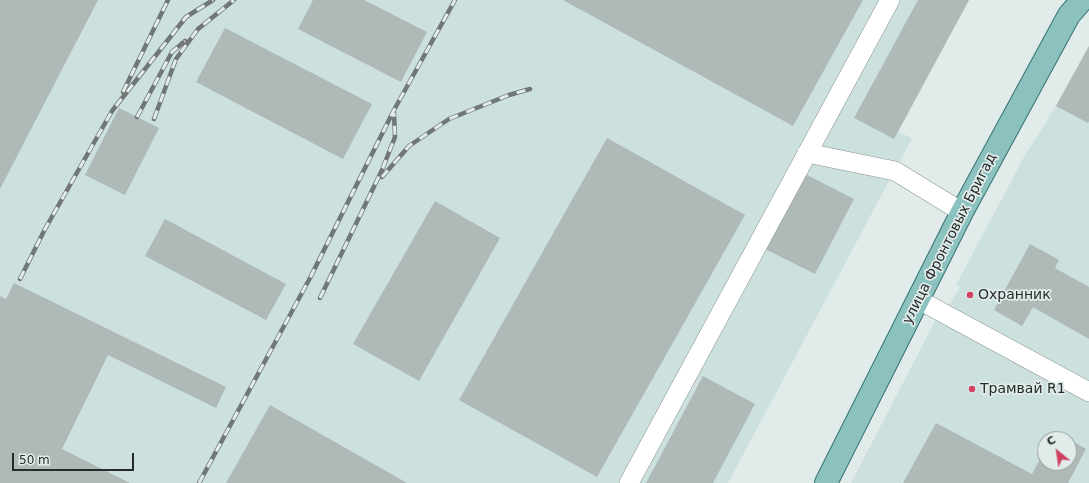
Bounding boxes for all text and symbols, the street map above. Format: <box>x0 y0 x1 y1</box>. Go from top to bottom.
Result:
street label: улица Фронтовых Бригад <box>899 151 1001 327</box>
place label: Охранник <box>978 287 1051 303</box>
marker: Охранник <box>965 290 975 300</box>
place label: Трамвай R1 <box>980 381 1066 397</box>
marker: Трамвай R1 <box>967 384 977 394</box>
north arrow <box>1037 431 1077 471</box>
text: С <box>1044 433 1058 449</box>
scale bar <box>14 445 136 471</box>
text: 50 m <box>19 453 50 467</box>

